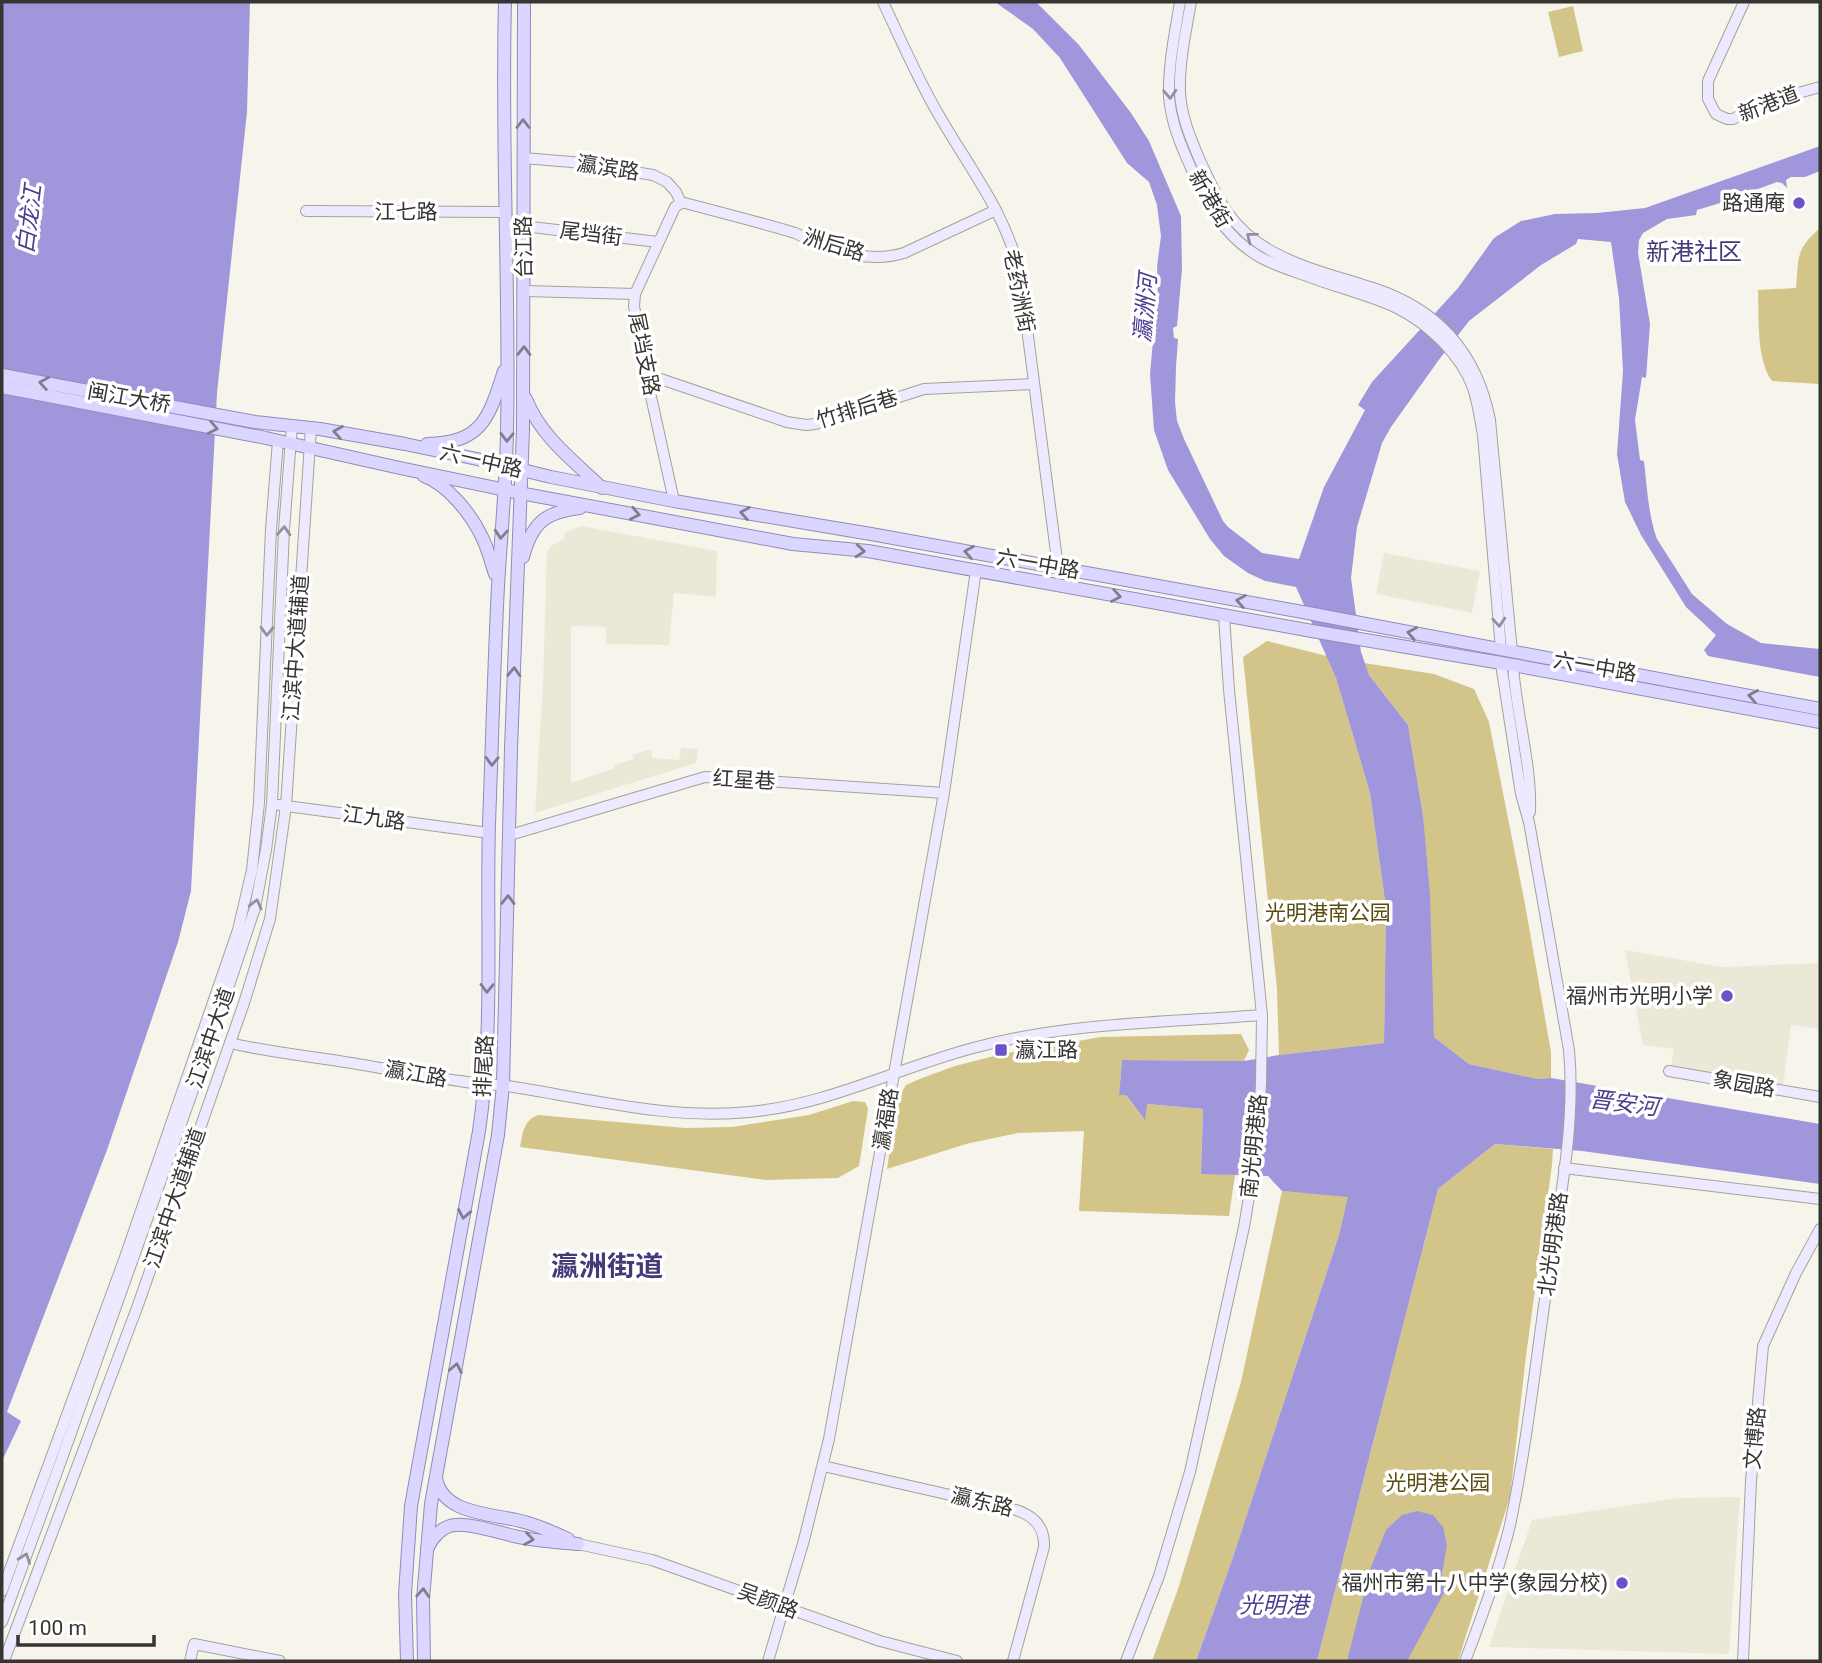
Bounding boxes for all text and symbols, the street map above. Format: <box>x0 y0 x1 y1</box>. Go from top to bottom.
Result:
street label: 新港道 <box>1735 82 1803 126</box>
one-way arrow <box>1162 88 1177 99</box>
one-way arrow <box>515 118 531 128</box>
street label: 瀛滨路 <box>575 151 641 185</box>
street label: 新港街 <box>1184 166 1236 232</box>
water label: 白龙江 <box>12 180 47 255</box>
place label: 路通庵 <box>1722 191 1785 215</box>
marker: 路通庵 <box>1791 195 1807 211</box>
street label: 江七路 <box>375 200 438 224</box>
street label: 台江路 <box>511 215 537 279</box>
street label: 尾垱街 <box>558 218 624 250</box>
street label: 洲后路 <box>800 224 868 266</box>
one-way arrow <box>1247 233 1259 246</box>
district label: 新港社区 <box>1646 238 1742 266</box>
street label: 老药洲街 <box>999 247 1039 335</box>
water label: 瀛洲河 <box>1129 269 1162 344</box>
street label: 尾垱支路 <box>624 310 664 398</box>
one-way arrow <box>516 345 532 356</box>
one-way arrow <box>38 376 50 391</box>
street label: 闽江大桥 <box>86 379 172 417</box>
street label: 竹排后巷 <box>813 385 901 433</box>
one-way arrow <box>207 419 219 434</box>
one-way arrow <box>332 426 344 441</box>
one-way arrow <box>499 432 514 443</box>
street label: 六一中路 <box>437 440 525 482</box>
one-way arrow <box>629 506 641 521</box>
one-way arrow <box>739 506 751 521</box>
one-way arrow <box>277 526 292 537</box>
one-way arrow <box>494 529 509 540</box>
one-way arrow <box>854 543 866 558</box>
one-way arrow <box>963 545 975 560</box>
street label: 六一中路 <box>995 545 1081 583</box>
street label: 江滨中大道辅道 <box>279 574 313 722</box>
one-way arrow <box>1109 587 1121 602</box>
one-way arrow <box>1235 594 1247 609</box>
one-way arrow <box>1491 617 1506 628</box>
one-way arrow <box>260 626 275 637</box>
one-way arrow <box>1406 626 1418 641</box>
street label: 六一中路 <box>1552 648 1638 686</box>
one-way arrow <box>506 667 521 678</box>
one-way arrow <box>1747 690 1759 705</box>
one-way arrow <box>484 756 499 767</box>
street label: 红星巷 <box>712 766 776 794</box>
street label: 江九路 <box>341 802 407 834</box>
one-way arrow <box>500 894 516 905</box>
one-way arrow <box>248 898 262 910</box>
park label: 光明港南公园 <box>1265 901 1391 925</box>
street label: 江滨中大道 <box>183 984 239 1092</box>
one-way arrow <box>479 984 495 994</box>
place label: 福州市光明小学 <box>1566 984 1713 1008</box>
marker: 福州市光明小学 <box>1719 988 1735 1004</box>
street label: 排尾路 <box>470 1034 498 1098</box>
place label: 瀛江路 <box>1015 1038 1078 1062</box>
marker: 瀛江路 <box>993 1042 1009 1058</box>
street label: 瀛江路 <box>383 1057 449 1091</box>
street label: 象园路 <box>1711 1067 1777 1101</box>
street label: 瀛福路 <box>869 1086 903 1152</box>
water label: 晋安河 <box>1588 1086 1664 1122</box>
street label: 南光明港路 <box>1237 1093 1271 1199</box>
street label: 江滨中大道辅道 <box>140 1125 210 1271</box>
street label: 北光明港路 <box>1534 1190 1572 1298</box>
one-way arrow <box>457 1208 472 1220</box>
district label: 瀛洲街道 <box>551 1250 663 1283</box>
one-way arrow <box>448 1362 463 1374</box>
street label: 文博路 <box>1740 1406 1770 1470</box>
park label: 光明港公园 <box>1386 1471 1491 1495</box>
street label: 瀛东路 <box>949 1483 1015 1521</box>
one-way arrow <box>523 1531 534 1546</box>
one-way arrow <box>17 1552 31 1564</box>
place label: 福州市第十八中学(象园分校) <box>1342 1571 1608 1595</box>
marker: 福州市第十八中学(象园分校) <box>1614 1575 1630 1591</box>
street label: 吴颜路 <box>734 1579 802 1623</box>
one-way arrow <box>416 1587 431 1598</box>
water label: 光明港 <box>1240 1592 1312 1619</box>
scale bar <box>18 1604 154 1648</box>
text: 100 m <box>28 1616 87 1640</box>

